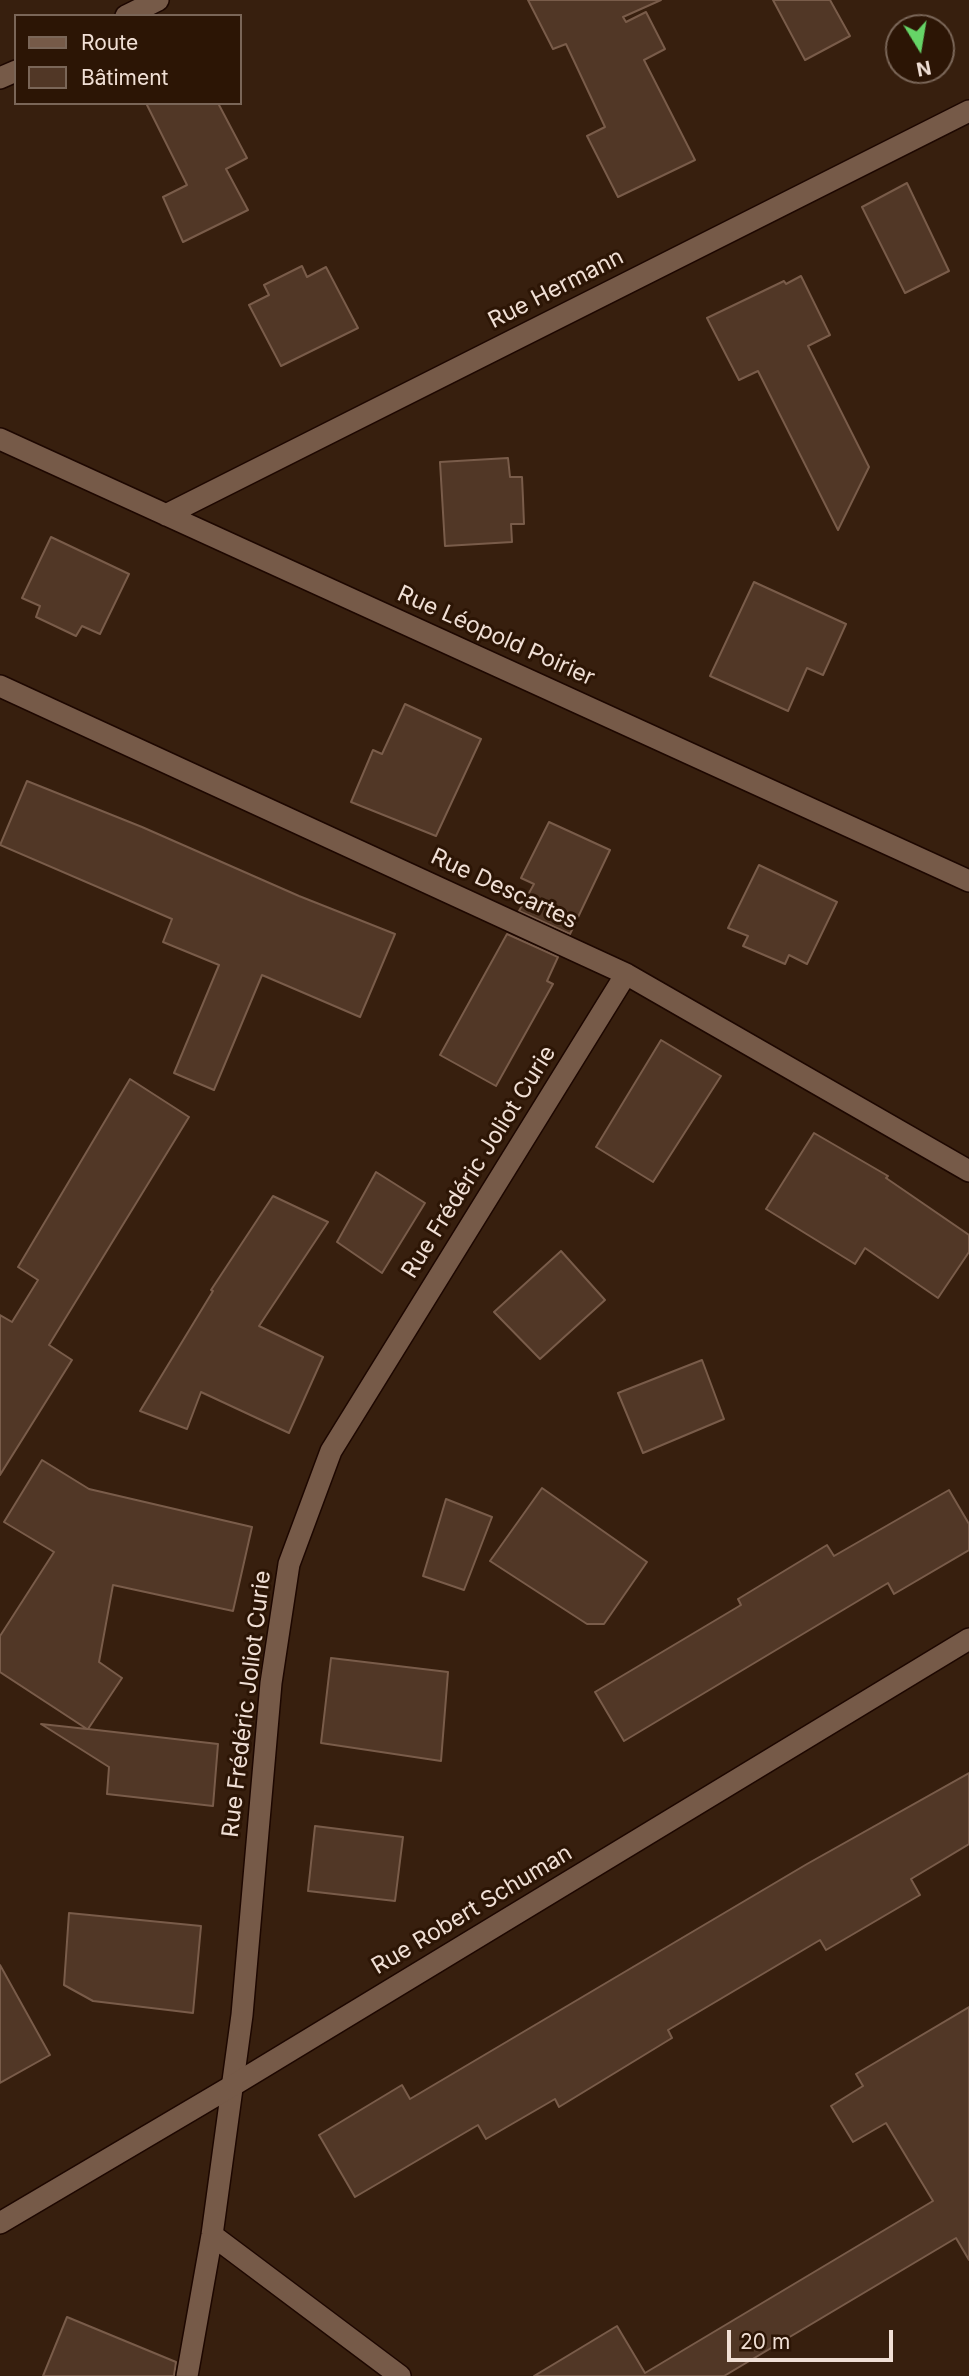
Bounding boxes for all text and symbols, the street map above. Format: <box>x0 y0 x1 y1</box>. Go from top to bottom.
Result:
legend <box>14 14 242 105</box>
north arrow <box>885 14 955 84</box>
text: Route <box>81 30 138 55</box>
text: N <box>914 55 933 81</box>
text: Bâtiment <box>81 65 168 90</box>
street label: Rue Hermann <box>484 243 628 335</box>
street label: Rue Léopold Poirier <box>393 580 599 692</box>
street label: Rue Descartes <box>426 843 582 935</box>
street label: Rue Frédéric Joliot Curie <box>396 1041 562 1283</box>
street label: Rue Frédéric Joliot Curie <box>217 1569 277 1839</box>
street label: Rue Robert Schuman <box>367 1839 577 1981</box>
scale bar <box>731 2316 897 2360</box>
text: 20 m <box>740 2329 790 2354</box>

